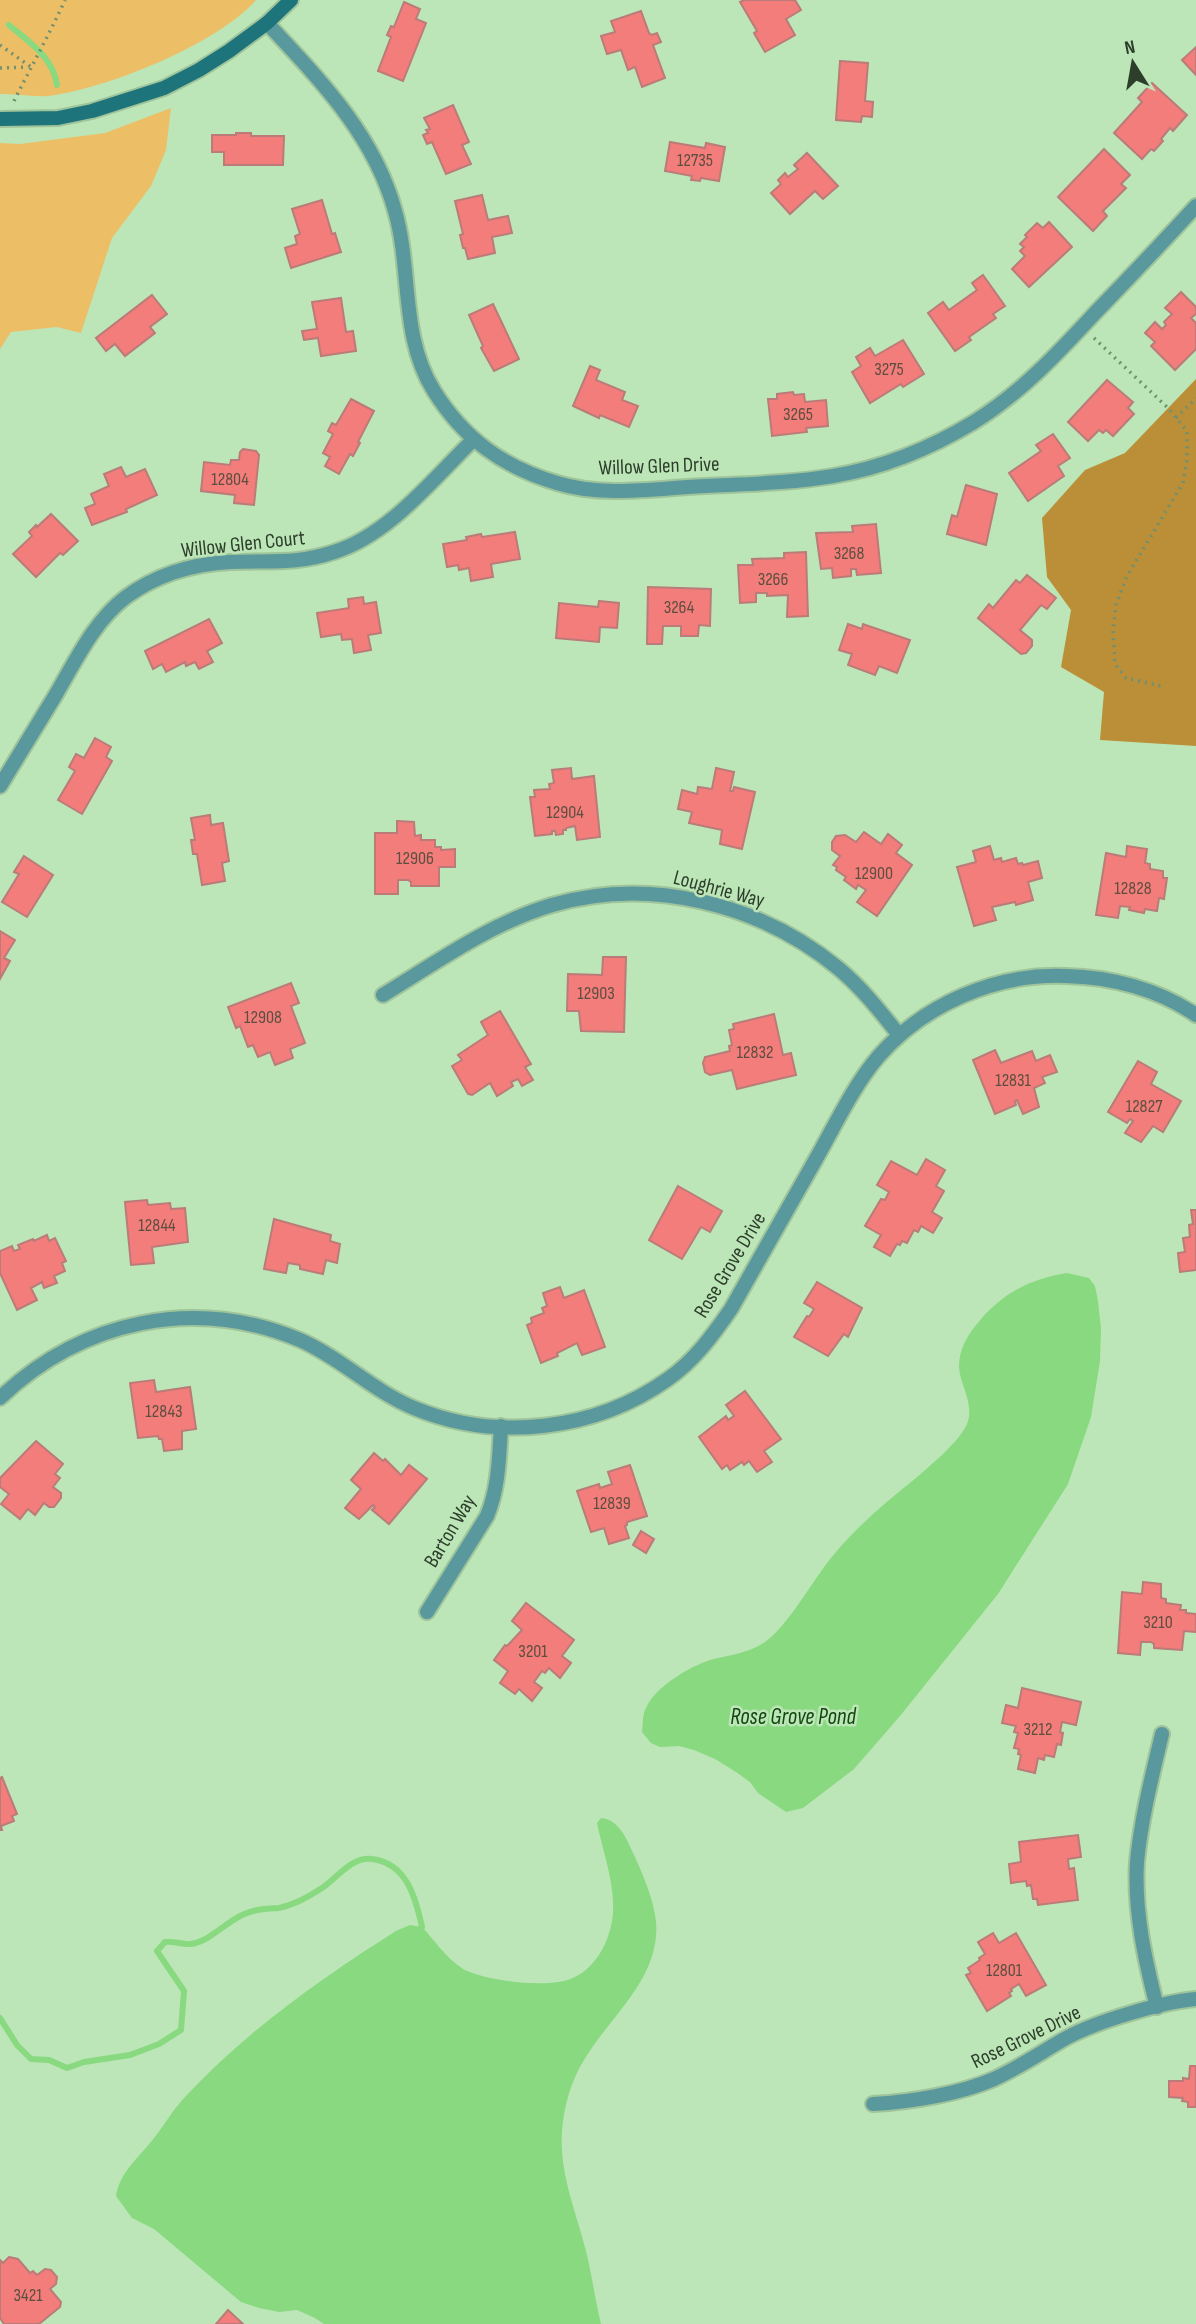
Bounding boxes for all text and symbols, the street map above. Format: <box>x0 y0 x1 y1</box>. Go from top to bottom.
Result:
north arrow <box>1098 28 1168 98</box>
text: N <box>1123 36 1137 60</box>
house number: 12735 <box>677 150 713 171</box>
house number: 3275 <box>874 359 904 380</box>
house number: 3265 <box>783 404 813 425</box>
street label: Willow Glen Drive <box>598 451 720 481</box>
house number: 12804 <box>211 469 249 490</box>
street label: Willow Glen Court <box>180 525 306 563</box>
house number: 3268 <box>834 543 864 564</box>
house number: 3266 <box>758 569 788 590</box>
house number: 3264 <box>664 597 695 618</box>
house number: 12904 <box>546 802 584 823</box>
house number: 12906 <box>396 848 434 869</box>
house number: 12900 <box>855 863 893 884</box>
street label: Loughrie Way <box>671 865 767 913</box>
house number: 12828 <box>1114 878 1152 899</box>
house number: 12903 <box>577 983 615 1004</box>
house number: 12908 <box>244 1007 282 1028</box>
house number: 12832 <box>737 1042 773 1063</box>
house number: 12831 <box>995 1070 1032 1091</box>
house number: 12827 <box>1126 1096 1163 1117</box>
street label: Rose Grove Drive <box>689 1208 771 1322</box>
house number: 12844 <box>138 1215 176 1236</box>
house number: 12843 <box>145 1401 183 1422</box>
street label: Barton Way <box>419 1490 481 1572</box>
house number: 12839 <box>593 1493 631 1514</box>
house number: 3210 <box>1143 1612 1173 1633</box>
house number: 3201 <box>518 1641 548 1662</box>
water label: Rose Grove Pond <box>730 1703 856 1731</box>
house number: 3212 <box>1024 1719 1052 1740</box>
house number: 12801 <box>986 1960 1023 1981</box>
street label: Rose Grove Drive <box>967 2000 1085 2074</box>
house number: 3421 <box>14 2285 43 2306</box>

